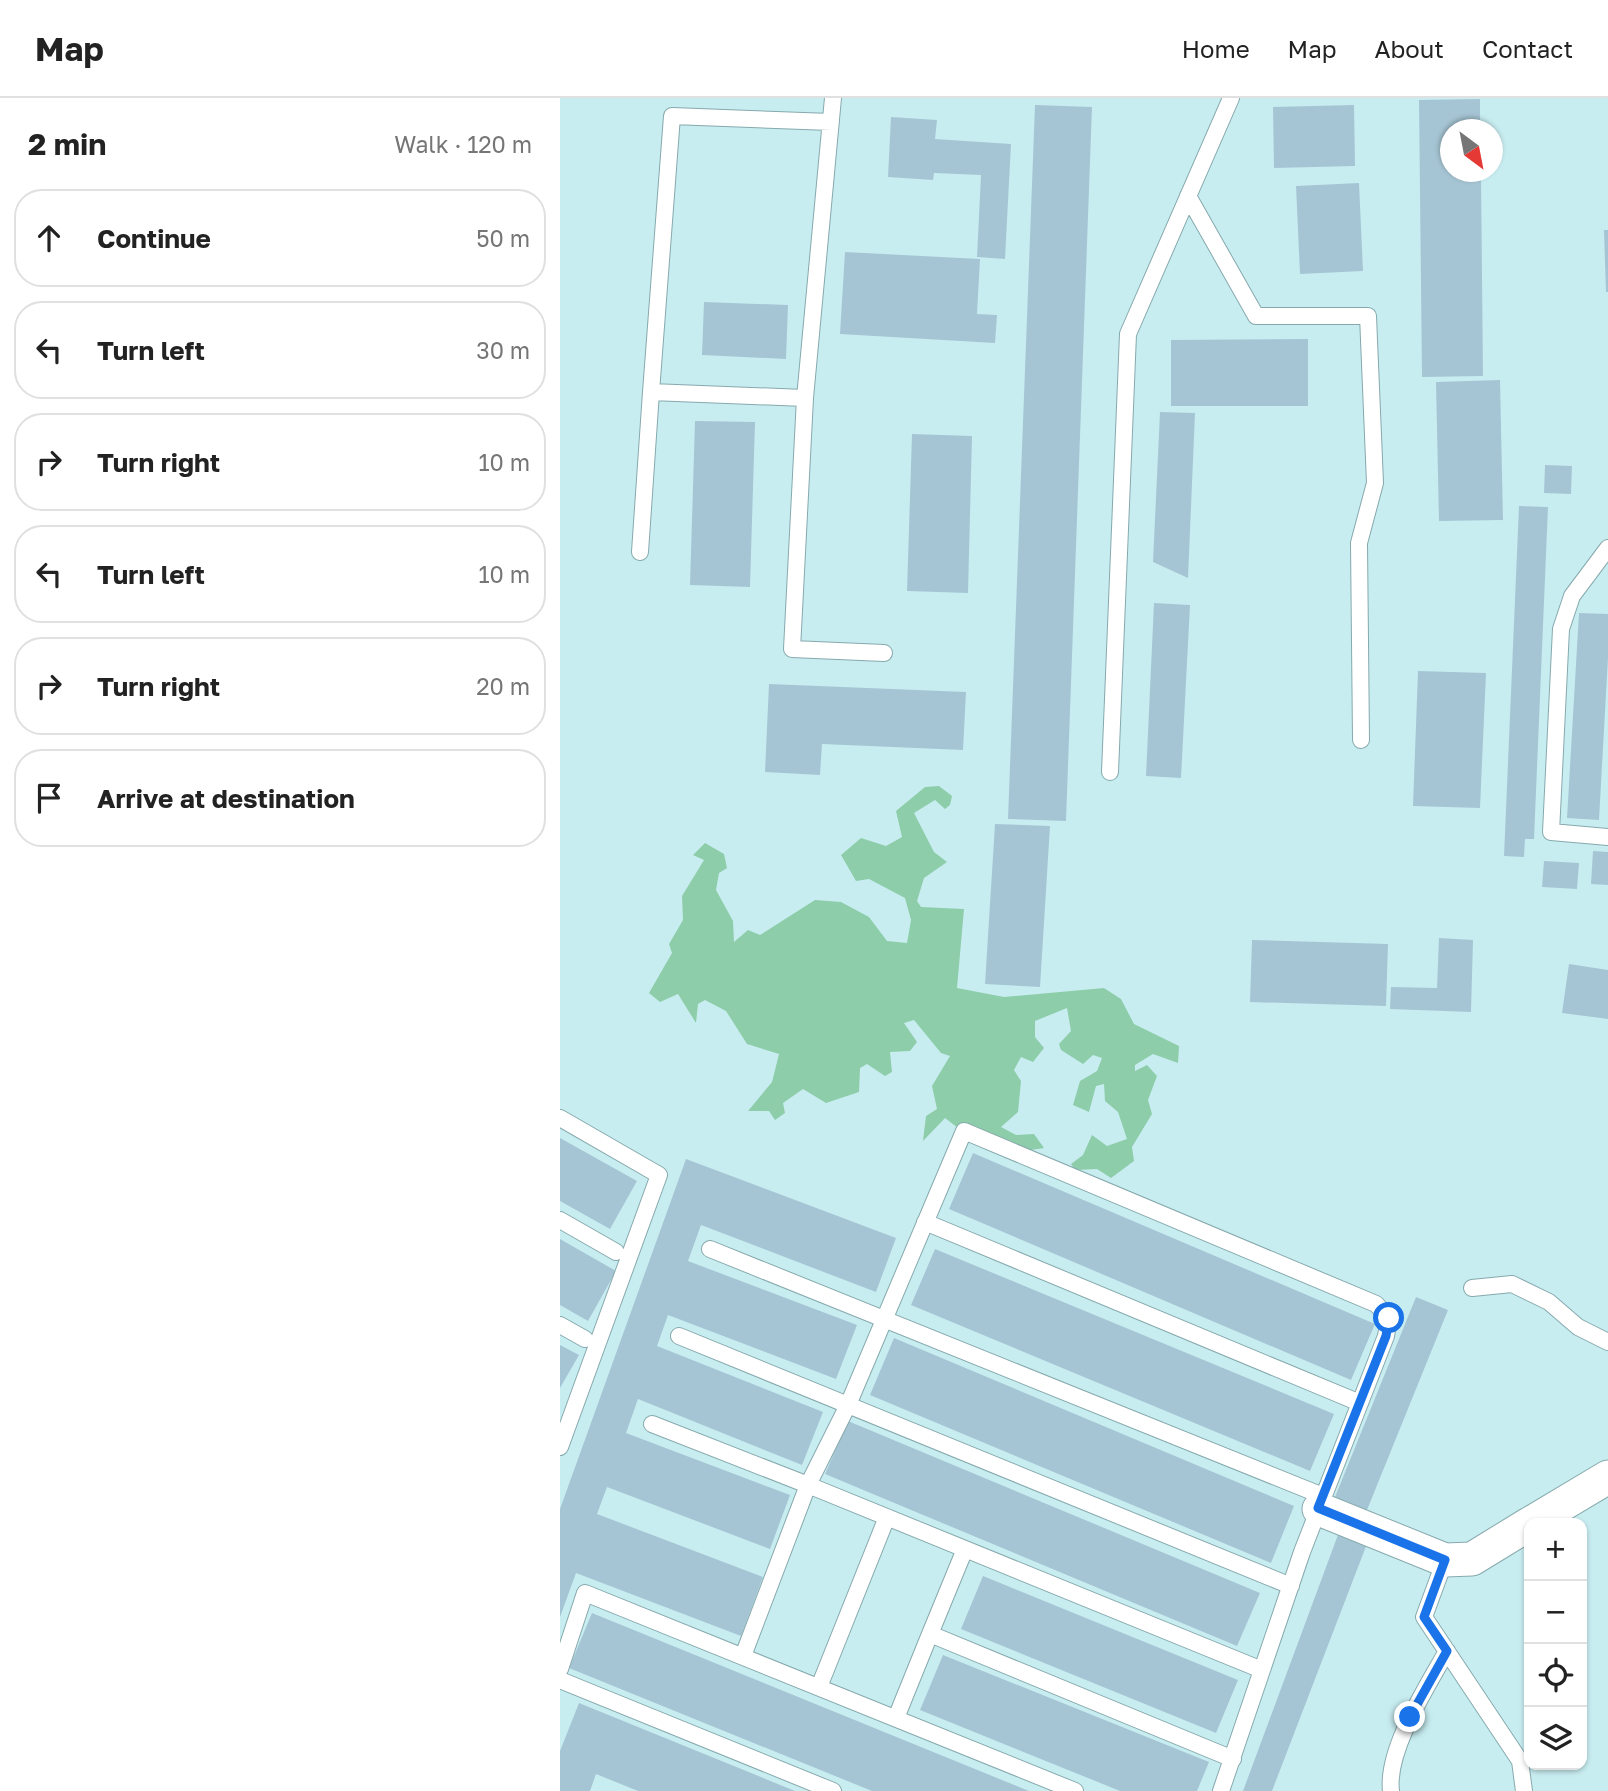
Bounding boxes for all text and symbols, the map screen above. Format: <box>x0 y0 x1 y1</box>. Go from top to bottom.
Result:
text: Map <box>35 29 104 68</box>
text: Home <box>1182 34 1250 63</box>
text: Map <box>1288 34 1337 63</box>
text: About <box>1375 34 1444 63</box>
text: Contact <box>1482 34 1573 63</box>
north arrow <box>1440 119 1503 182</box>
text: 2 min <box>28 126 106 162</box>
text: Walk · 120 m <box>394 130 532 158</box>
icon: ahead <box>30 219 68 257</box>
text: Continue <box>97 223 211 254</box>
text: 50 m <box>476 224 530 252</box>
icon: left <box>30 331 68 369</box>
text: Turn left <box>97 335 205 366</box>
text: 30 m <box>476 336 530 364</box>
icon: right <box>30 443 68 481</box>
text: Turn right <box>97 447 220 478</box>
text: 10 m <box>478 448 530 476</box>
icon: left <box>30 555 68 593</box>
text: Turn left <box>97 559 205 590</box>
text: 10 m <box>478 560 530 588</box>
icon: right <box>30 667 68 705</box>
text: Turn right <box>97 671 220 702</box>
text: 20 m <box>476 672 530 700</box>
icon: arrive <box>30 779 68 817</box>
text: Arrive at destination <box>97 783 355 814</box>
route start <box>1373 1302 1404 1333</box>
map controls <box>1524 1518 1587 1770</box>
button: + <box>1524 1518 1587 1581</box>
button: − <box>1524 1581 1587 1644</box>
button: locate <box>1524 1644 1587 1707</box>
route end <box>1394 1701 1425 1732</box>
button: layers <box>1524 1707 1587 1770</box>

